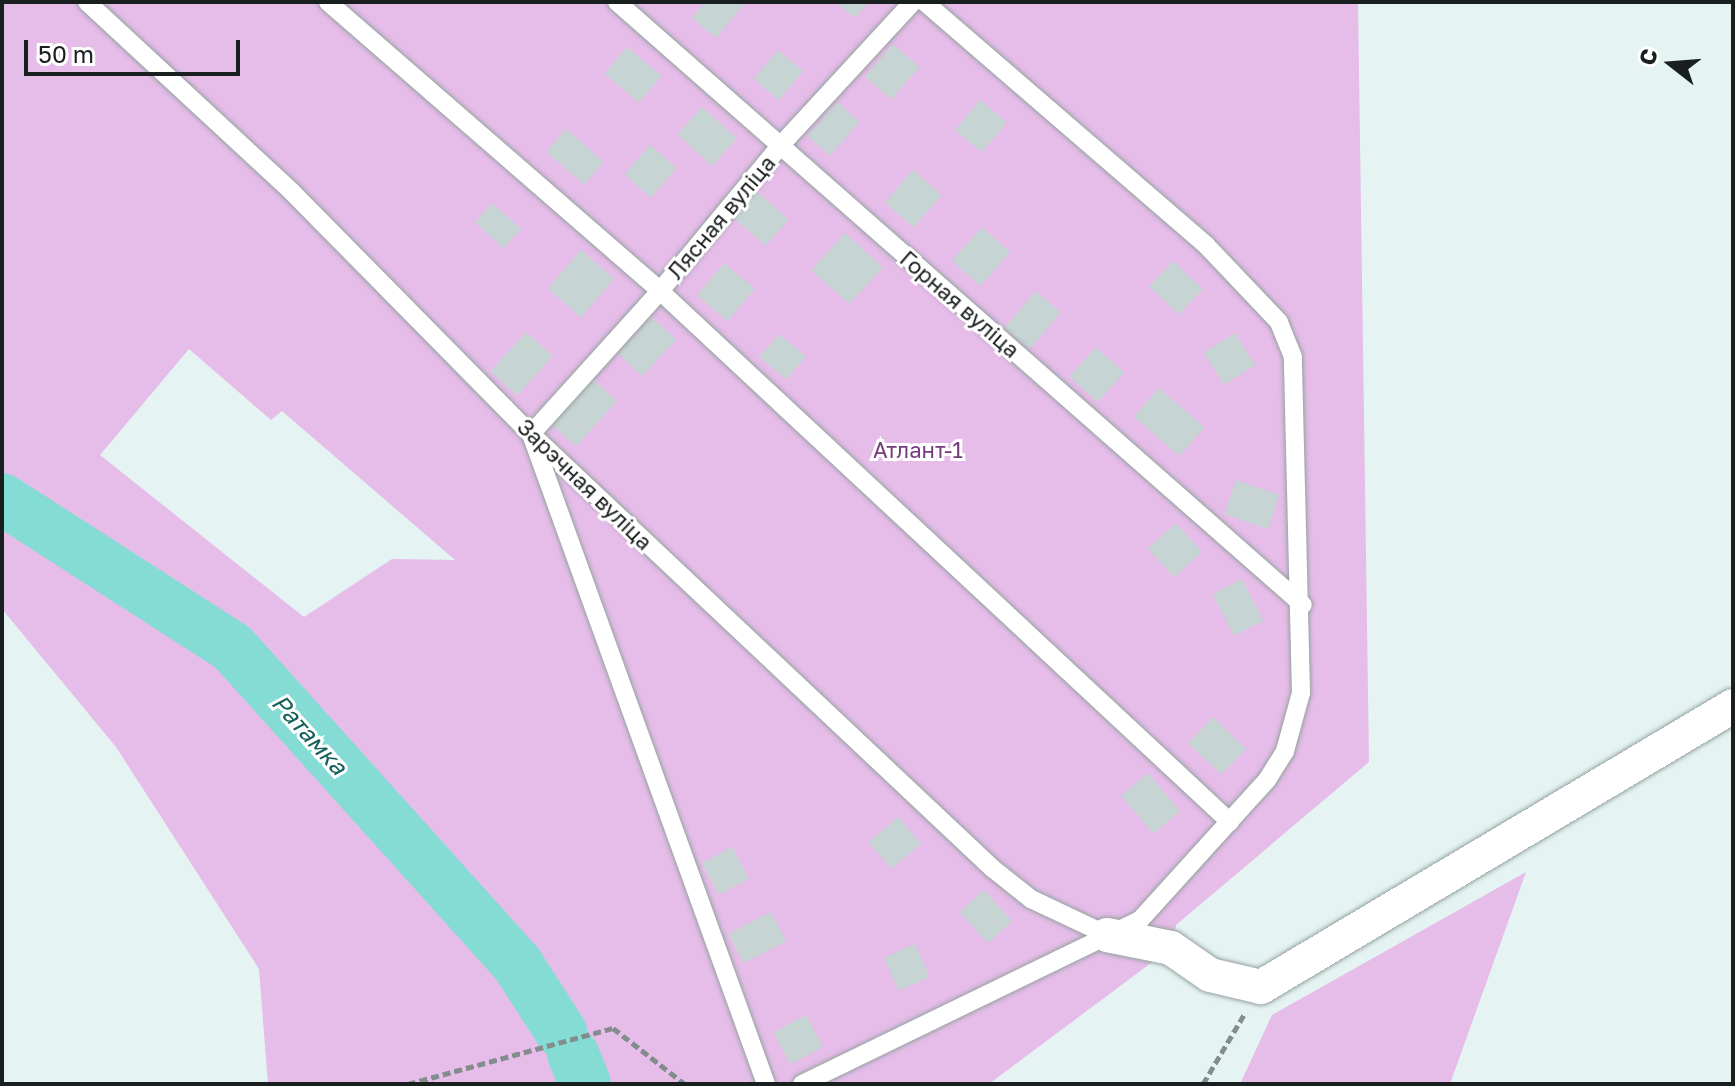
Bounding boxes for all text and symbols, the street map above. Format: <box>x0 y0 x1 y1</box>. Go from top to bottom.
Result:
scale bar <box>28 24 244 74</box>
north arrow <box>1631 24 1711 104</box>
text: 50 m <box>38 39 94 68</box>
text: С <box>1632 45 1663 68</box>
street label: Лясная вуліца <box>662 150 780 284</box>
street label: Горная вуліца <box>895 245 1025 363</box>
street label: Зарэчная вуліца <box>512 413 658 555</box>
park label: Атлант-1 <box>873 437 963 463</box>
water label: Ратамка <box>266 688 354 780</box>

